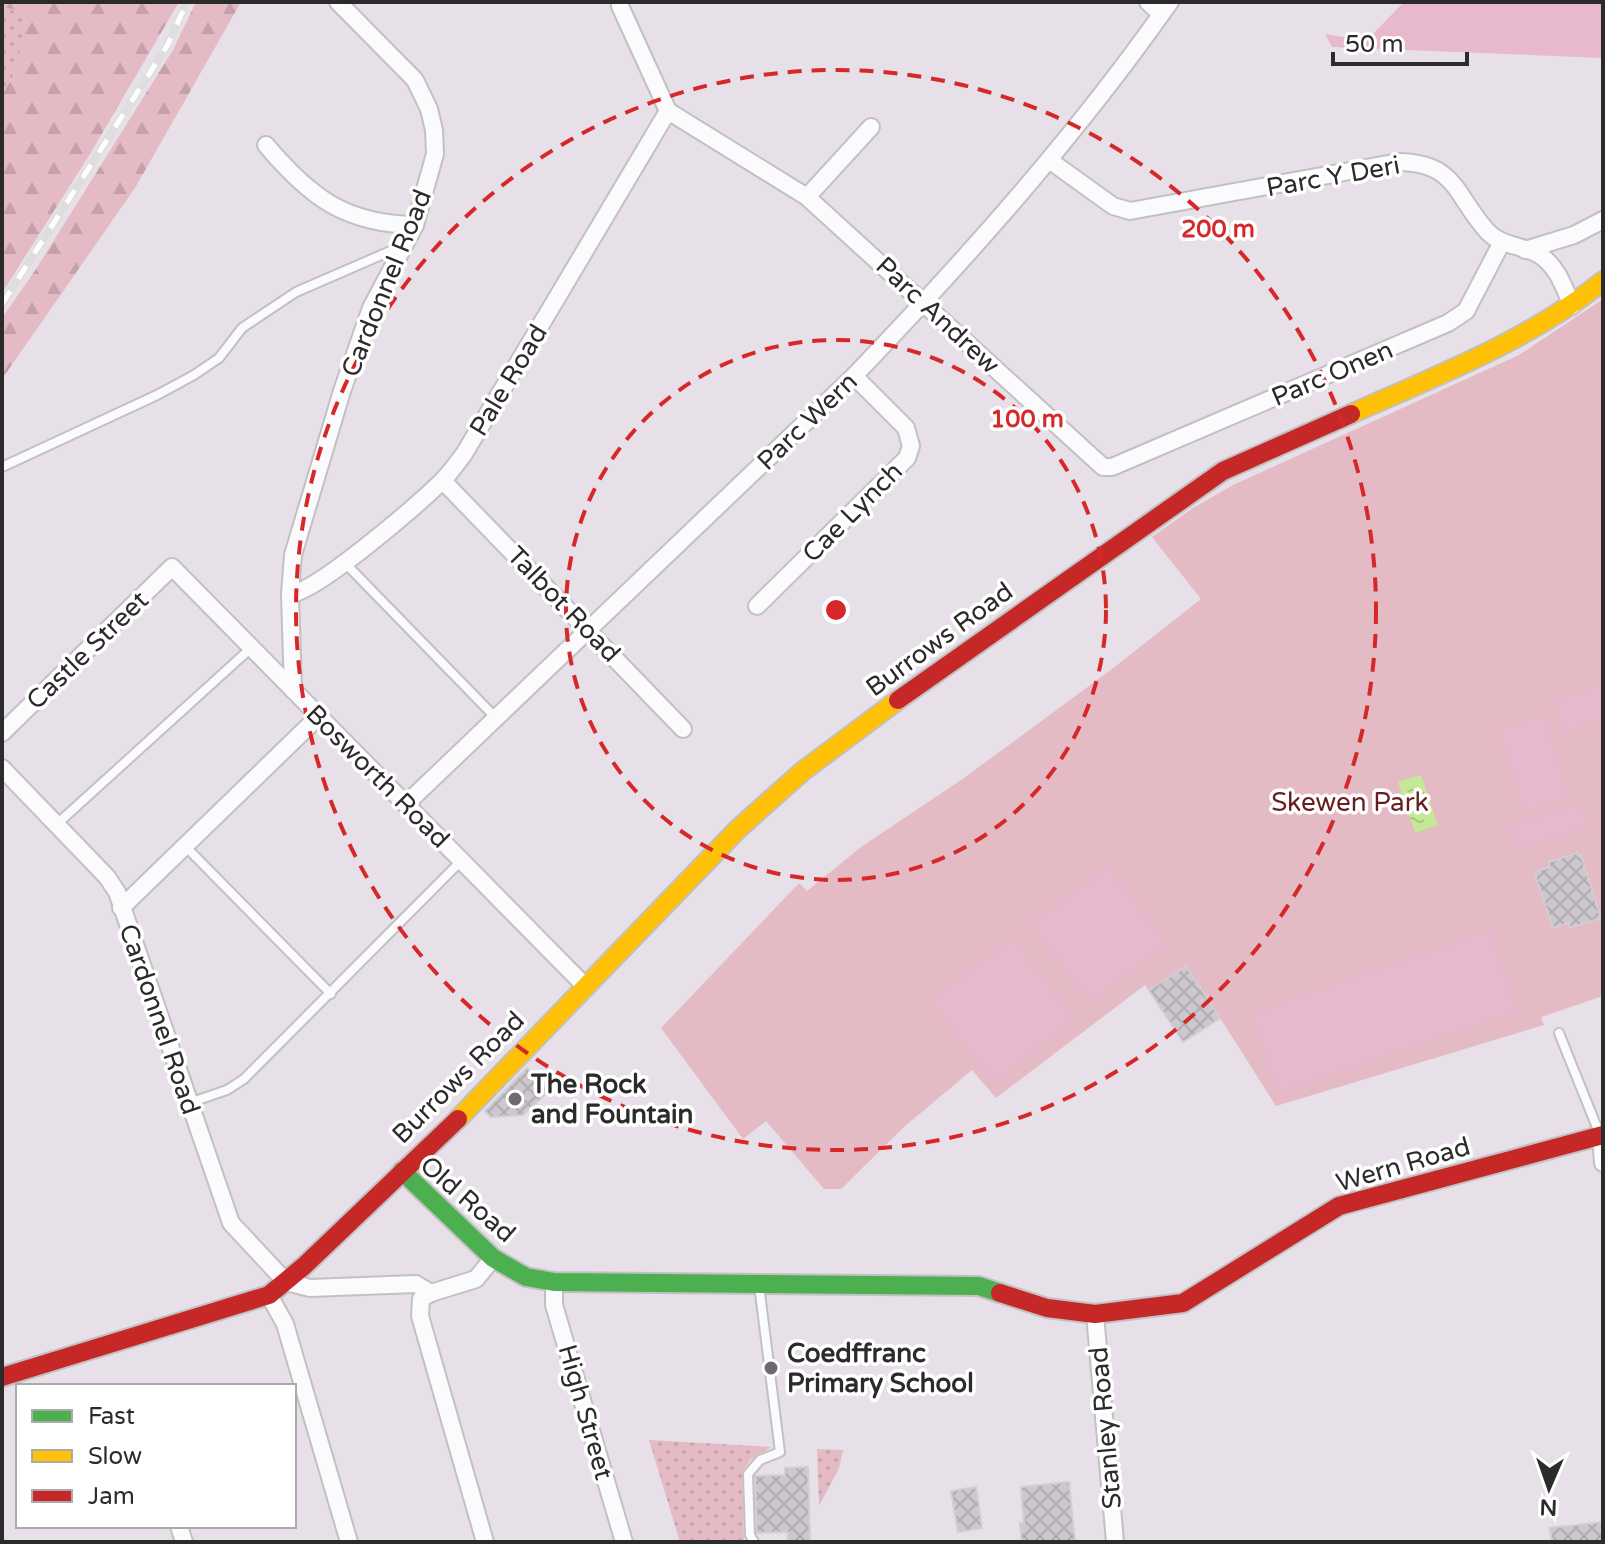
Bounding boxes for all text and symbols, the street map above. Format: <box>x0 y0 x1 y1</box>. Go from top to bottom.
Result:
scale bar <box>1333 16 1467 66</box>
text: 50 m <box>1345 30 1403 59</box>
street label: Parc Y Deri <box>1264 149 1402 203</box>
street label: Cardonnel Road <box>335 185 438 381</box>
text: 200 m <box>1181 215 1255 244</box>
street label: Parc Andrew <box>869 250 1006 381</box>
street label: Pale Road <box>463 319 554 442</box>
street label: Parc Onen <box>1267 334 1398 413</box>
street label: Parc Wern <box>751 366 864 477</box>
text: 100 m <box>990 405 1064 434</box>
street label: Cae Lynch <box>796 456 909 569</box>
street label: Talbot Road <box>501 540 627 669</box>
street label: Burrows Road <box>860 576 1019 703</box>
street label: Castle Street <box>20 585 155 716</box>
centre of rings <box>822 596 850 624</box>
street label: Bosworth Road <box>299 698 456 855</box>
park label: Skewen Park <box>1271 787 1429 818</box>
street label: Cardonnel Road <box>112 920 207 1118</box>
street label: Burrows Road <box>386 1005 531 1150</box>
place label: The Rock and Fountain <box>530 1069 693 1130</box>
marker: The Rock and Fountain <box>506 1090 524 1108</box>
street label: Wern Road <box>1333 1131 1474 1198</box>
street label: Old Road <box>414 1150 522 1249</box>
place label: Coedffranc Primary School <box>787 1338 974 1399</box>
street label: High Street <box>551 1341 620 1483</box>
street label: Stanley Road <box>1083 1345 1128 1510</box>
marker: Coedffranc Primary School <box>762 1359 780 1377</box>
legend <box>16 1384 296 1528</box>
text: Fast <box>88 1402 135 1431</box>
text: Slow <box>88 1442 142 1471</box>
north arrow <box>1509 1448 1589 1528</box>
text: Jam <box>88 1482 135 1511</box>
text: N <box>1539 1494 1558 1520</box>

